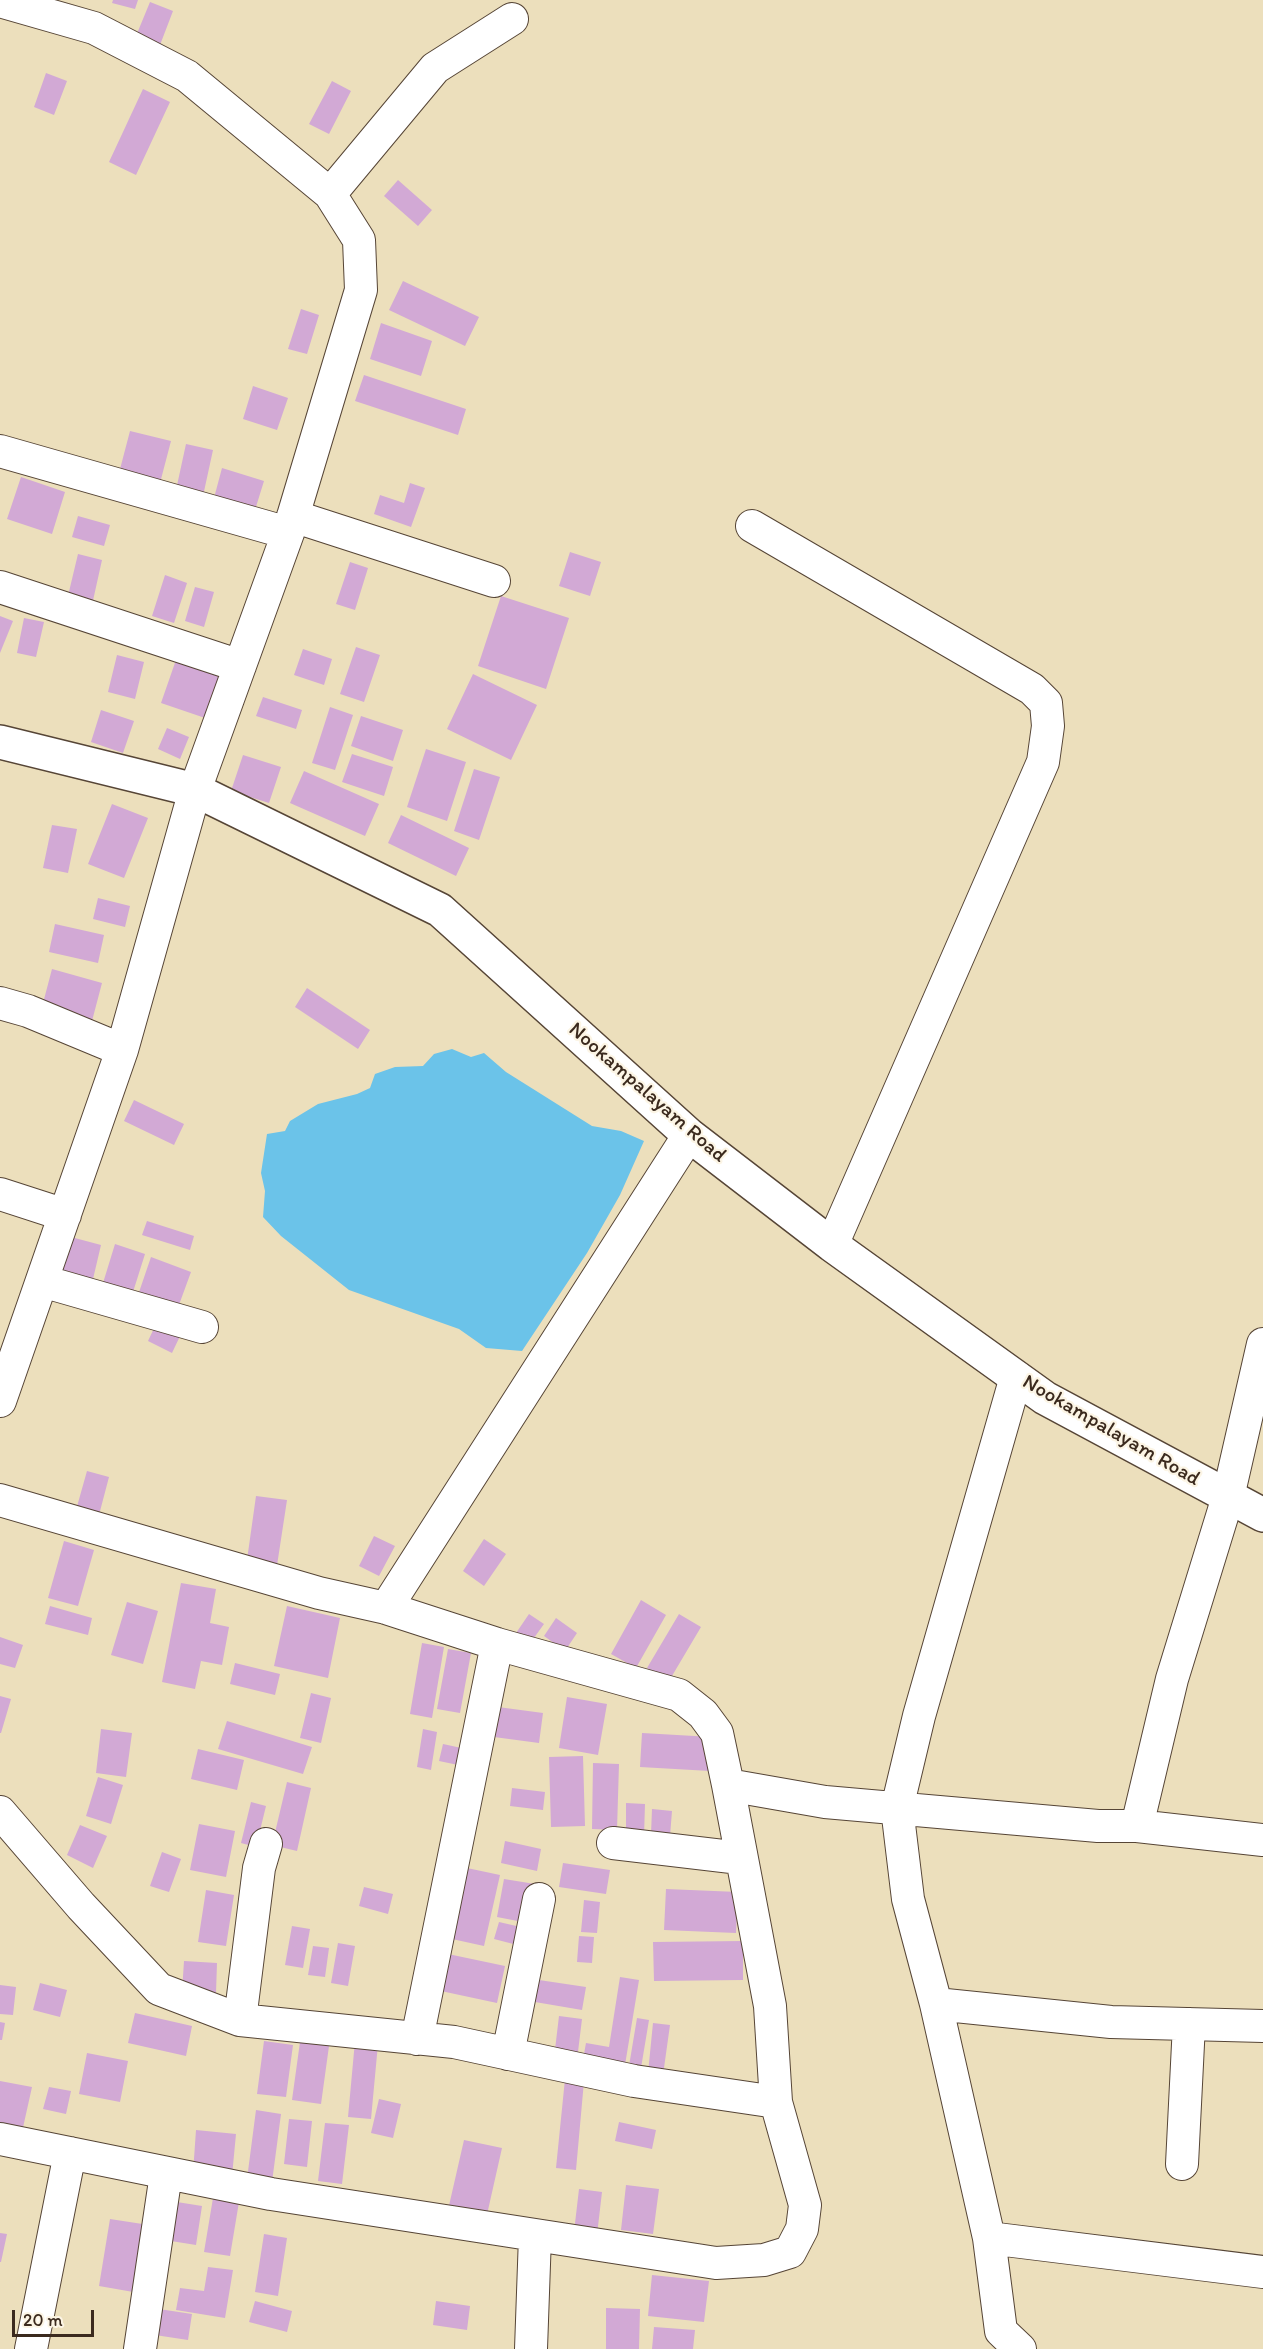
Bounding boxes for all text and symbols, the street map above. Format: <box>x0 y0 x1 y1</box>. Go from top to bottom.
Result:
street label: Nookampalayam Road <box>563 1018 731 1168</box>
street label: Nookampalayam Road <box>1018 1370 1204 1492</box>
scale bar <box>15 2298 98 2336</box>
text: 20 m <box>23 2309 63 2331</box>

